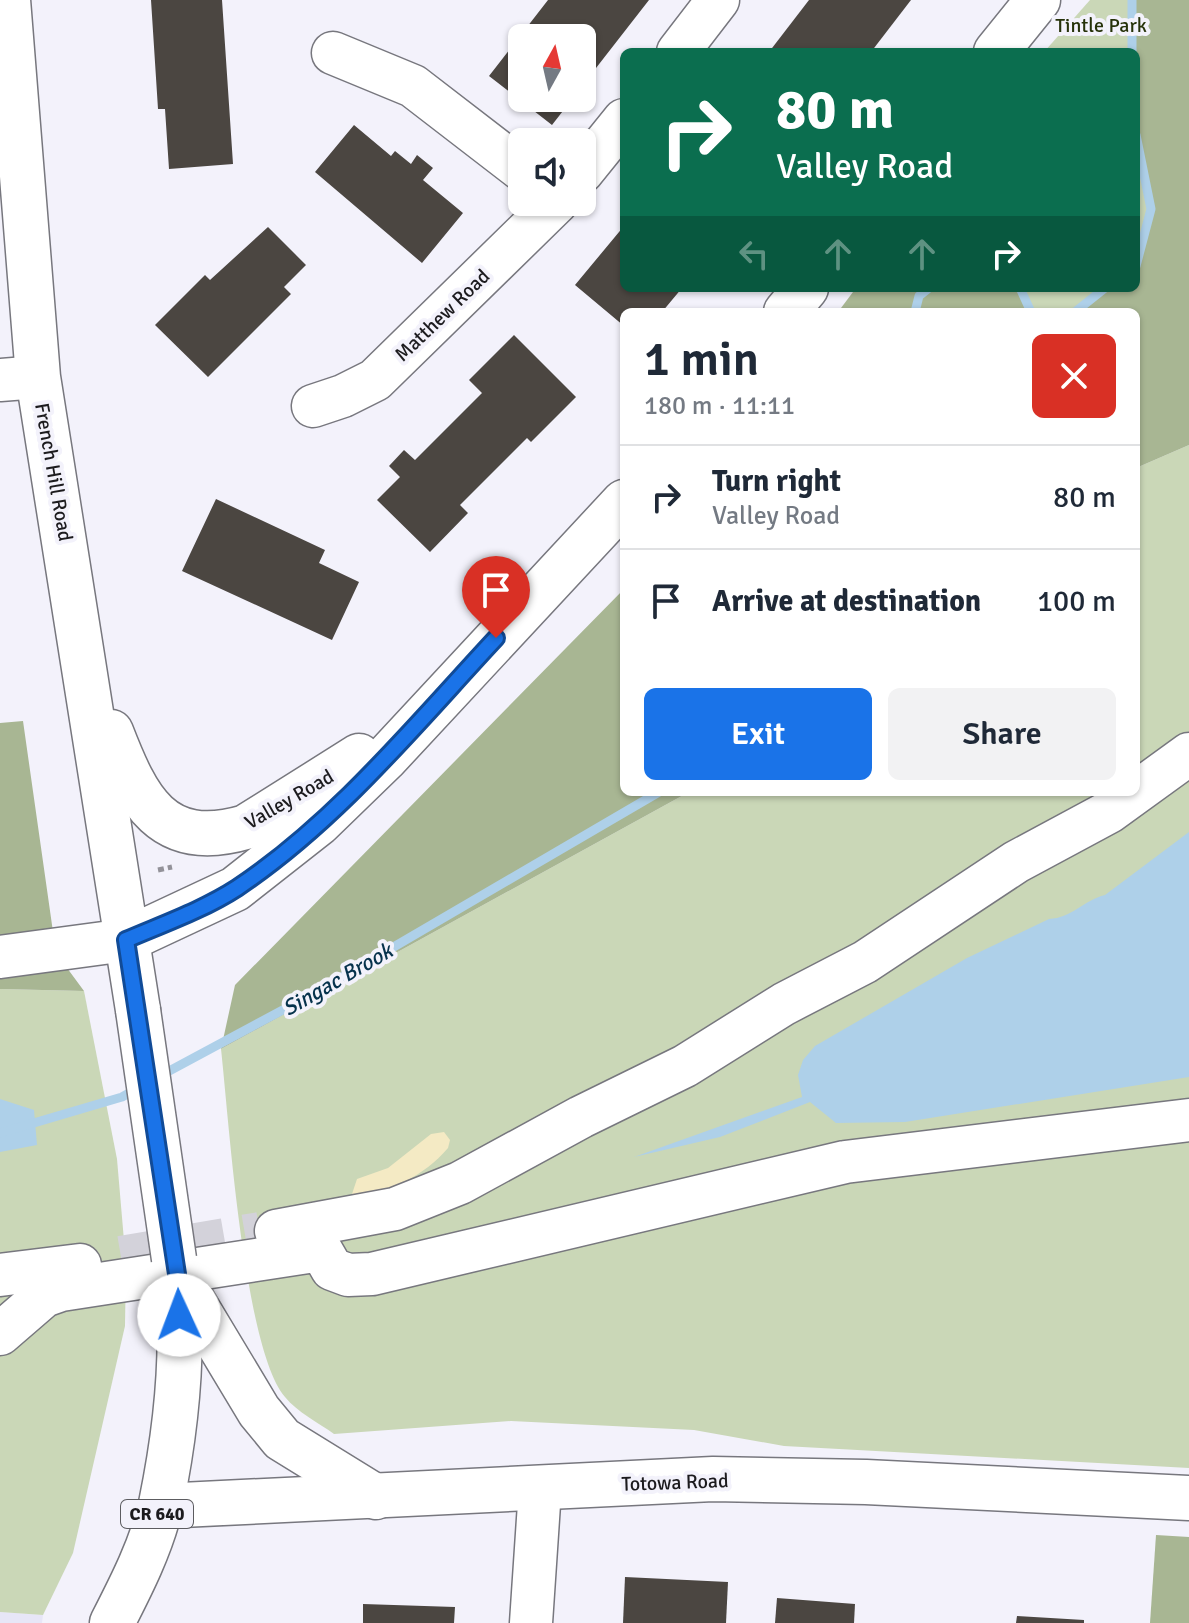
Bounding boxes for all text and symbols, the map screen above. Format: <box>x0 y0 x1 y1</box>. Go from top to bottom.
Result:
park label: Tintle Park <box>1055 13 1147 38</box>
north arrow <box>508 24 596 112</box>
map controls <box>508 24 596 216</box>
text: 80 m <box>776 75 894 144</box>
icon: right <box>644 80 748 184</box>
button: sound <box>508 128 596 216</box>
text: Valley Road <box>776 144 953 189</box>
icon: left <box>732 232 776 276</box>
icon: ahead <box>816 232 860 276</box>
icon: ahead <box>900 232 944 276</box>
icon: right <box>984 232 1028 276</box>
street label: Matthew Road <box>390 264 495 367</box>
text: 1 min <box>644 330 759 389</box>
button: close <box>1032 334 1116 418</box>
text: 180 m · 11:11 <box>644 390 795 422</box>
street label: French Hill Road <box>29 401 78 543</box>
text: Turn right <box>712 463 841 500</box>
icon: right <box>644 475 688 519</box>
text: 80 m <box>1053 479 1116 516</box>
text: Valley Road <box>712 500 840 532</box>
pin <box>462 556 530 638</box>
icon: arrive <box>474 568 518 612</box>
icon: arrive <box>644 579 688 623</box>
text: Arrive at destination <box>712 583 981 620</box>
text: 100 m <box>1037 583 1116 620</box>
button: Exit <box>644 688 872 780</box>
button: Share <box>888 688 1116 780</box>
street label: Valley Road <box>240 764 338 835</box>
water label: Singac Brook <box>277 936 399 1022</box>
position arrow <box>137 1273 221 1357</box>
street label: Totowa Road <box>621 1468 729 1497</box>
road number: CR 640 <box>121 1500 193 1528</box>

